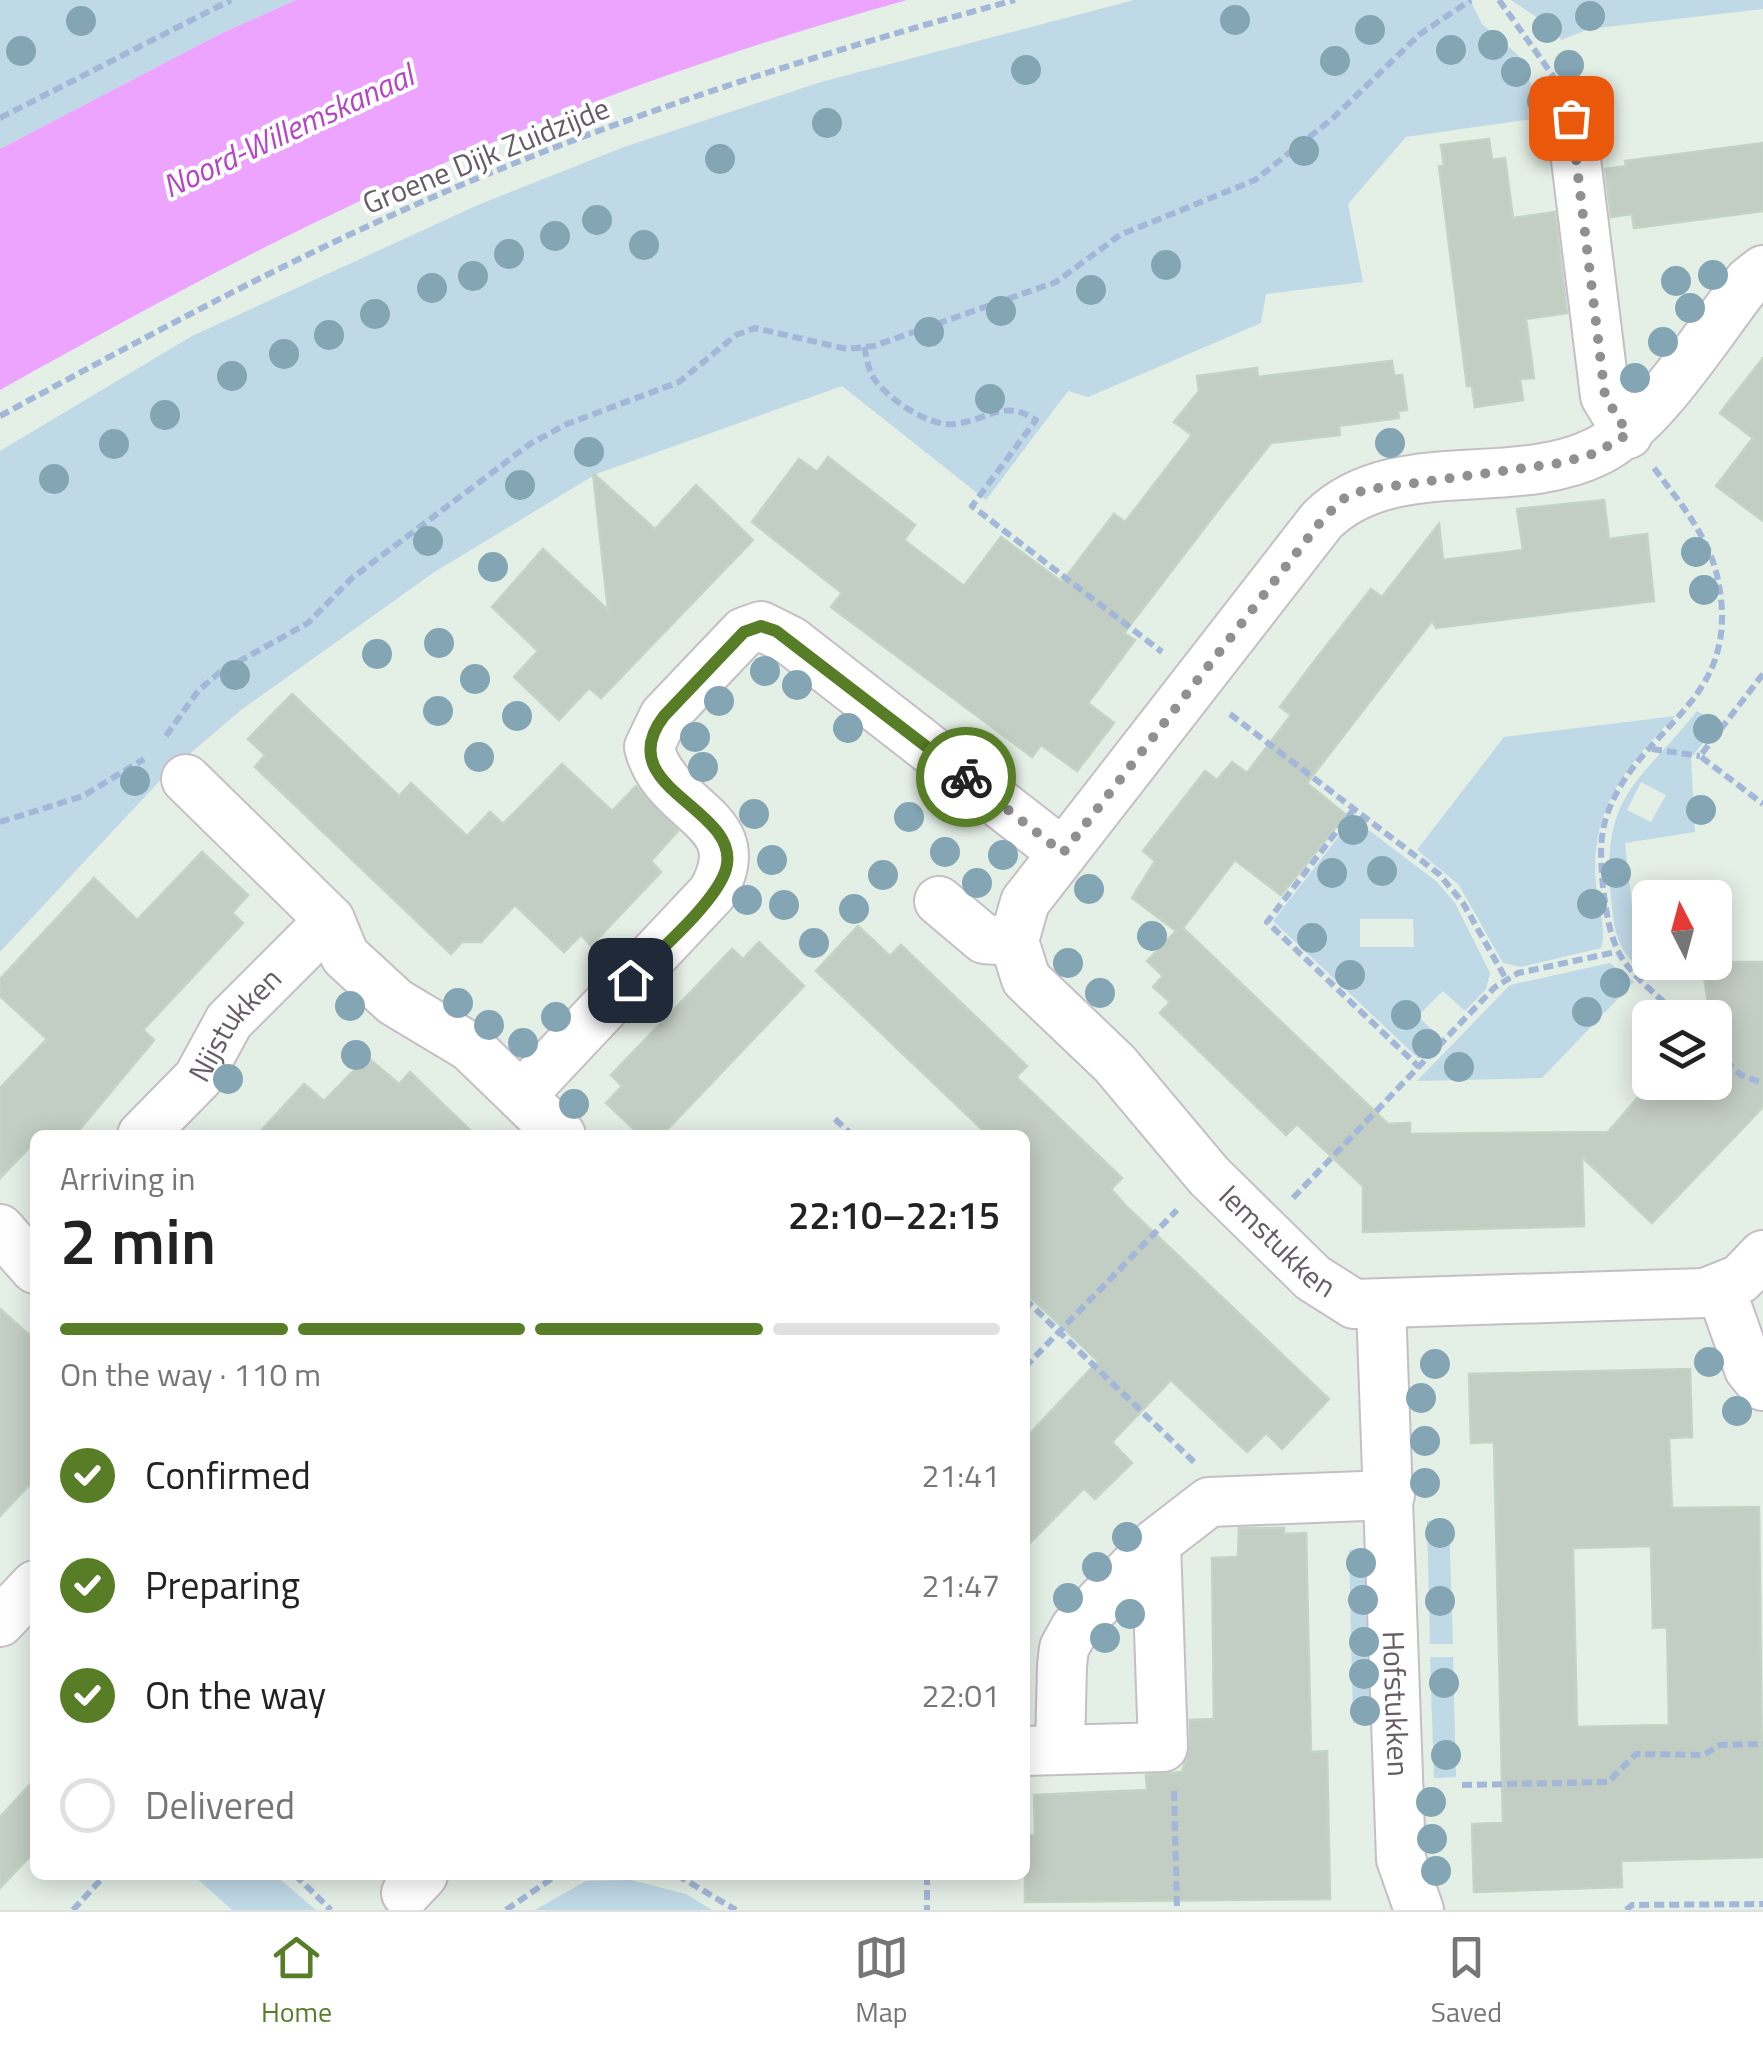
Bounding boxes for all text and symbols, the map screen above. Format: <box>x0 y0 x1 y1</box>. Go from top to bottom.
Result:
water label: Noord-Willemskanaal <box>154 50 424 209</box>
pin <box>1529 76 1614 161</box>
street label: Groene Dijk Zuidzijde <box>355 85 616 226</box>
icon: bag <box>1544 91 1599 146</box>
courier <box>916 727 1016 827</box>
icon: bike <box>939 750 994 805</box>
north arrow <box>1632 880 1732 980</box>
map controls <box>1632 880 1732 1100</box>
pin <box>588 938 673 1023</box>
icon: home <box>603 953 658 1008</box>
street label: Nijstukken <box>176 957 292 1090</box>
button: layers <box>1632 1000 1732 1100</box>
text: Arriving in <box>60 1154 196 1202</box>
street label: Iemstukken <box>1209 1174 1345 1309</box>
text: 22:10–22:15 <box>788 1186 1000 1244</box>
text: 2 min <box>60 1190 216 1289</box>
text: On the way · 110 m <box>60 1350 321 1398</box>
text: Confirmed <box>145 1446 311 1504</box>
icon: check <box>60 1448 115 1503</box>
text: 21:41 <box>921 1451 1000 1499</box>
text: Preparing <box>145 1556 300 1614</box>
icon: check <box>60 1558 115 1613</box>
text: 21:47 <box>921 1561 1000 1609</box>
street label: Hofstukken <box>1371 1630 1422 1777</box>
text: On the way <box>145 1666 326 1724</box>
icon: check <box>60 1668 115 1723</box>
text: 22:01 <box>921 1671 1000 1719</box>
text: Delivered <box>145 1776 295 1834</box>
tab: Home <box>261 1930 332 2033</box>
tab: Map <box>854 1930 909 2033</box>
tab: Saved <box>1431 1930 1502 2033</box>

